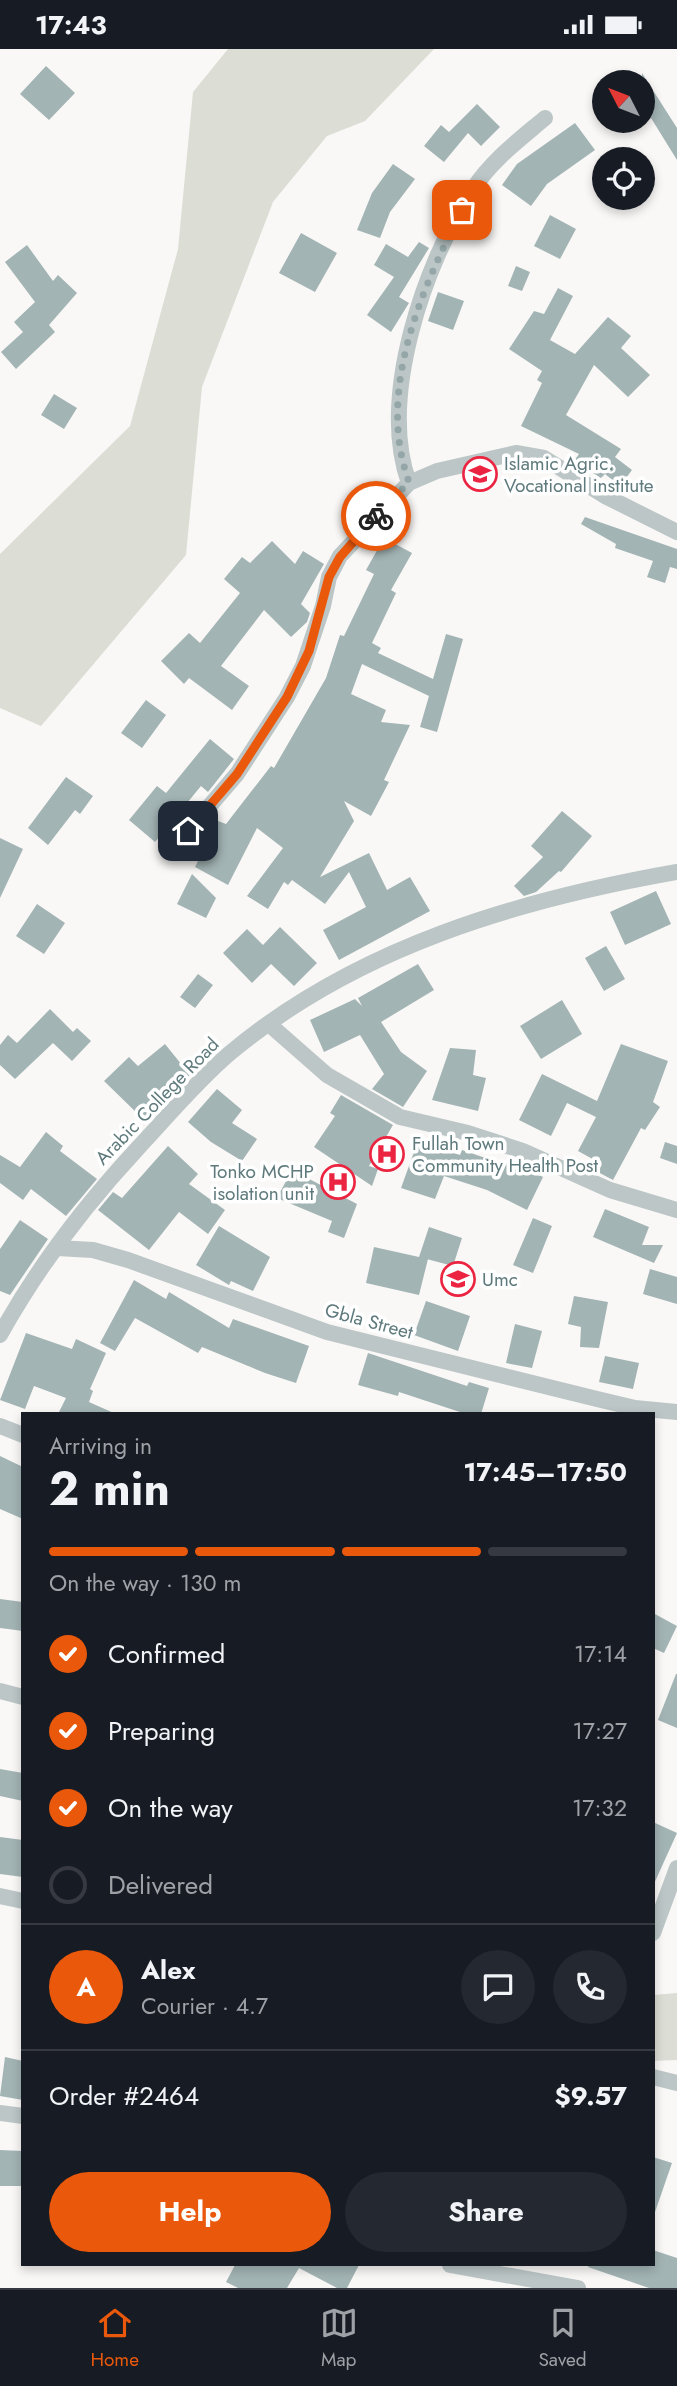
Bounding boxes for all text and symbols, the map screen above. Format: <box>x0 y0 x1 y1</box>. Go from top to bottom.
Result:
text: 17:43 <box>35 6 107 44</box>
north arrow <box>592 70 654 133</box>
map controls <box>592 70 655 210</box>
button: locate <box>592 147 655 210</box>
pin <box>432 180 492 240</box>
icon: bag <box>443 191 481 229</box>
place label: Islamic Agric. Vocational institute <box>504 450 654 499</box>
school or university icon: Islamic Agric. Vocational institute <box>461 455 499 493</box>
courier <box>341 481 411 551</box>
icon: bike <box>357 497 395 535</box>
pin <box>158 801 218 861</box>
icon: home <box>169 812 207 850</box>
street label: Arabic College Road <box>89 1031 225 1171</box>
place label: Fullah Town Community Health Post <box>412 1130 599 1179</box>
hospital icon: Fullah Town Community Health Post <box>368 1135 406 1173</box>
place label: Tonko MCHP isolation unit <box>210 1158 314 1207</box>
hospital icon: Tonko MCHP isolation unit <box>319 1163 357 1201</box>
school or university icon: Umc <box>439 1260 477 1298</box>
place label: Umc <box>482 1266 518 1293</box>
street label: Gbla Street <box>322 1296 416 1346</box>
text: Arriving in <box>49 1429 152 1463</box>
text: 17:45–17:50 <box>463 1453 627 1491</box>
text: 2 min <box>49 1456 170 1522</box>
text: On the way · 130 m <box>49 1566 241 1600</box>
icon: check <box>49 1635 87 1673</box>
text: Confirmed <box>108 1635 225 1673</box>
text: 17:14 <box>574 1637 627 1671</box>
icon: check <box>49 1712 87 1750</box>
text: Preparing <box>108 1712 215 1750</box>
text: 17:27 <box>573 1714 627 1748</box>
icon: check <box>49 1789 87 1827</box>
text: On the way <box>108 1789 233 1827</box>
text: 17:32 <box>572 1791 627 1825</box>
text: Delivered <box>108 1866 213 1904</box>
button: chat <box>461 1950 535 2024</box>
button: phone <box>553 1950 627 2024</box>
text: Alex <box>141 1951 195 1989</box>
text: A <box>76 1968 96 2006</box>
text: Courier · 4.7 <box>141 1989 268 2023</box>
text: Order #2464 <box>49 2077 199 2115</box>
text: $9.57 <box>554 2077 627 2115</box>
button: Help <box>49 2172 331 2252</box>
button: Share <box>345 2172 627 2252</box>
tab: Home <box>90 2304 139 2373</box>
tab: Map <box>320 2304 358 2373</box>
tab: Saved <box>538 2304 587 2373</box>

